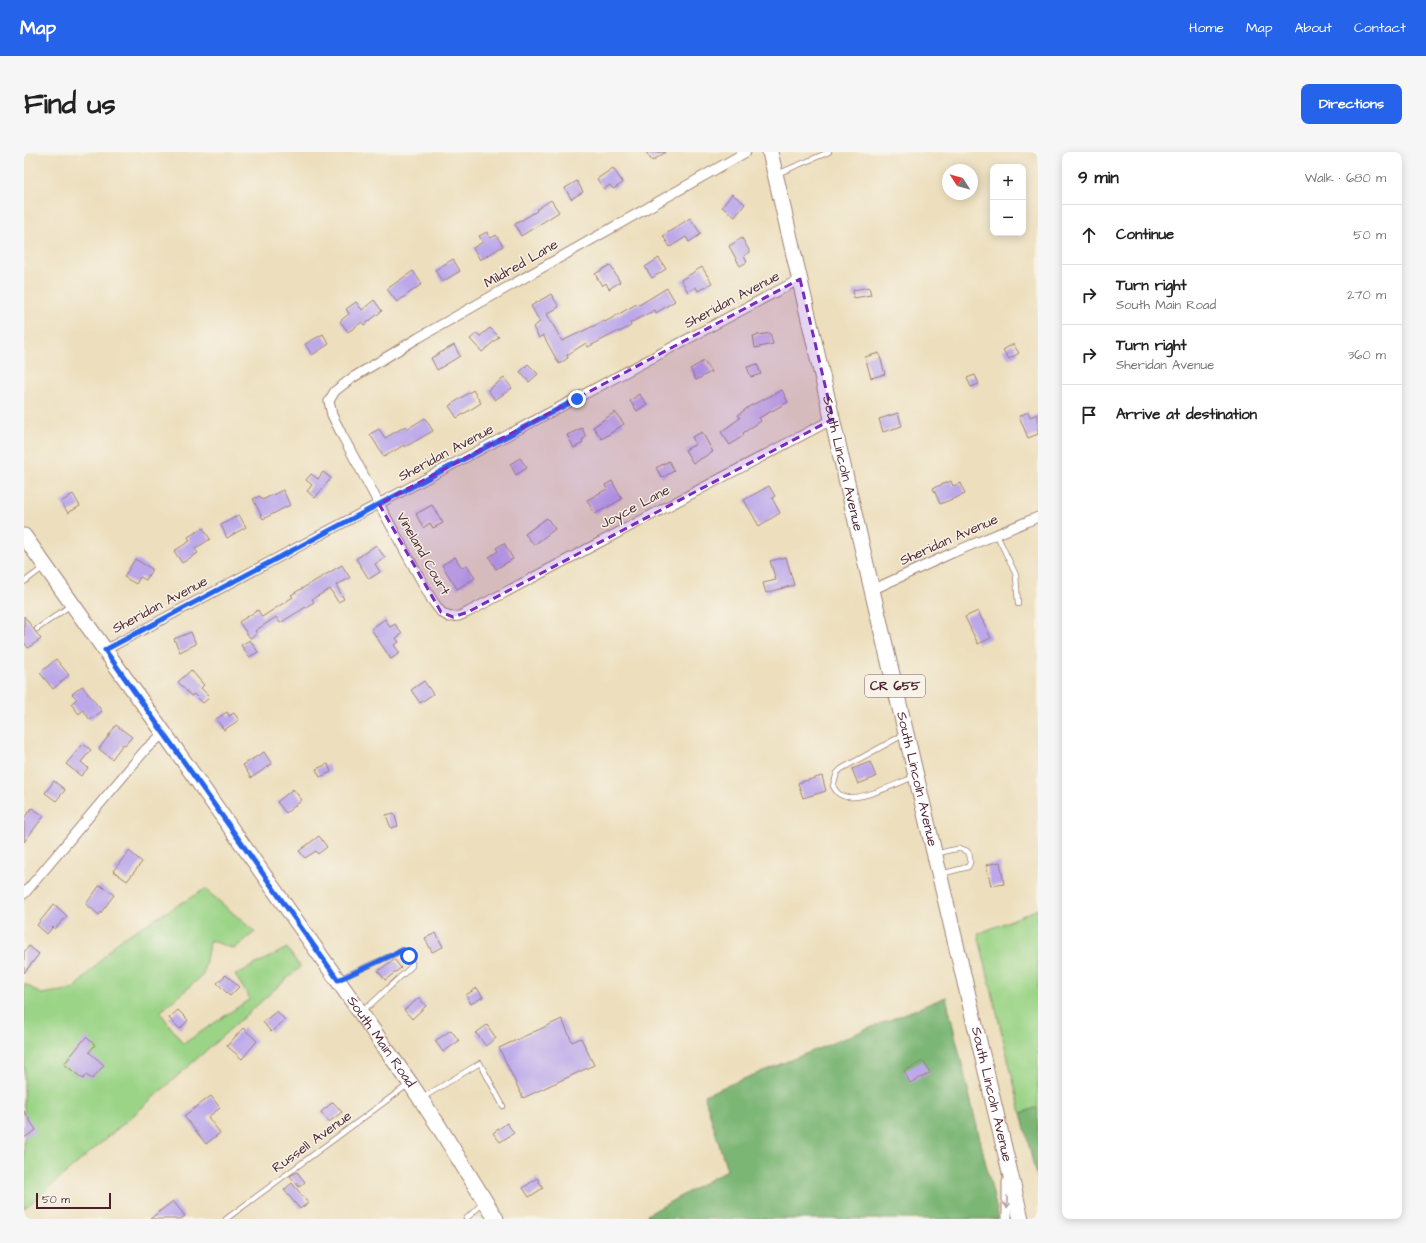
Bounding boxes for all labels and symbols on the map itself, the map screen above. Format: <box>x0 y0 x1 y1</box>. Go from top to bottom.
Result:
north arrow <box>942 164 978 200</box>
street label: Mildred Lane <box>480 234 562 293</box>
street label: Sheridan Avenue <box>681 266 784 334</box>
route end <box>568 390 586 408</box>
street label: South Lincoln Avenue <box>817 394 868 534</box>
street label: Sheridan Avenue <box>395 419 498 487</box>
street label: Joyce Lane <box>597 480 674 534</box>
street label: Vineland Court <box>391 509 455 600</box>
street label: Sheridan Avenue <box>897 509 1002 571</box>
street label: Sheridan Avenue <box>109 571 212 639</box>
road number: CR 655 <box>865 675 925 697</box>
street label: South Lincoln Avenue <box>891 710 943 849</box>
route start <box>400 947 418 965</box>
street label: South Main Road <box>342 992 420 1092</box>
street label: South Lincoln Avenue <box>966 1025 1017 1164</box>
street label: Russell Avenue <box>268 1106 356 1178</box>
scale bar <box>36 1191 111 1210</box>
one-way arrow <box>1003 1195 1011 1208</box>

